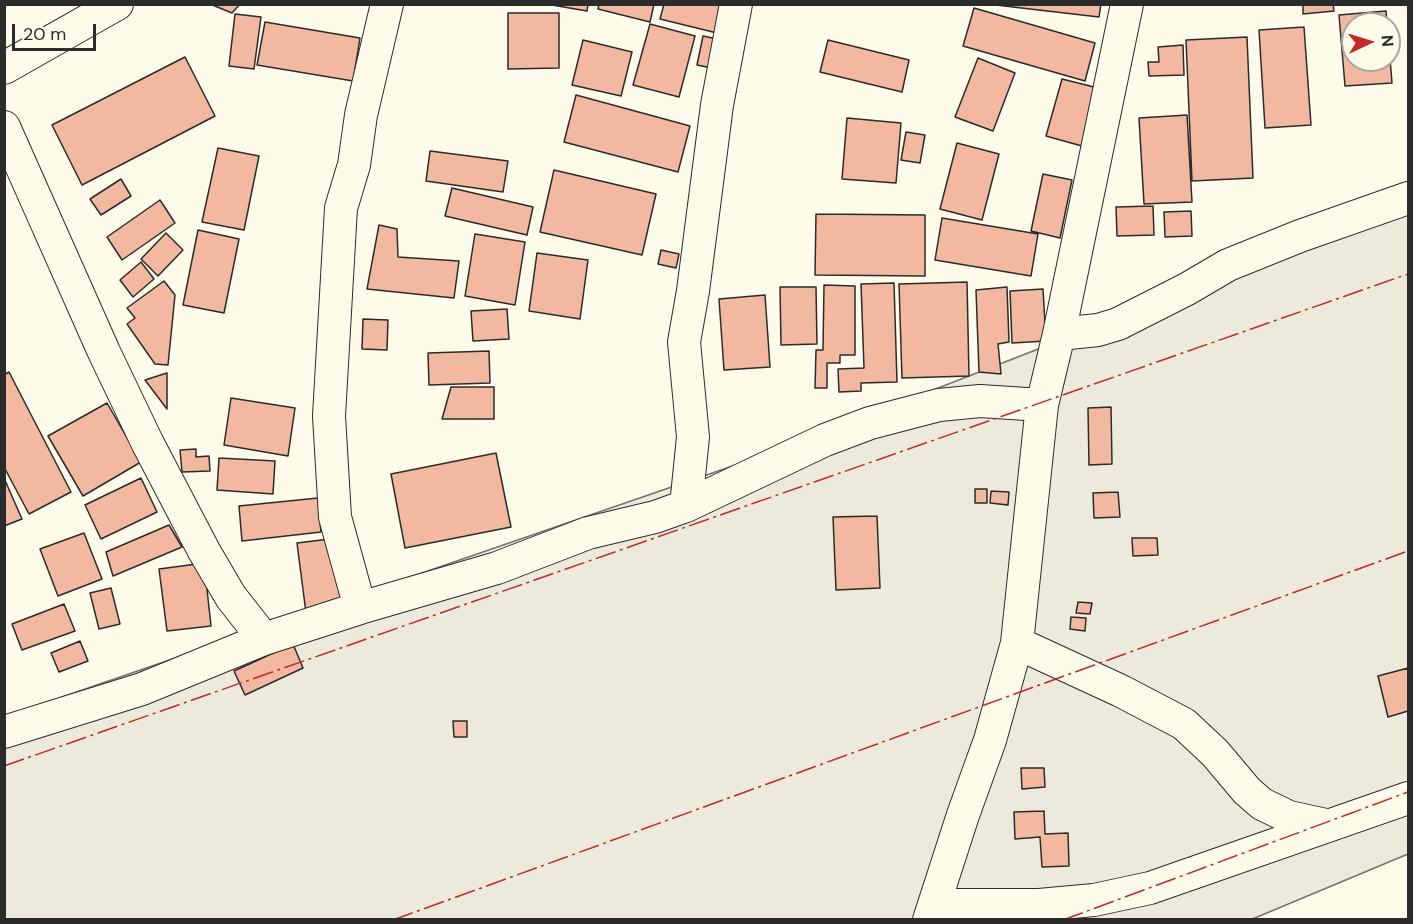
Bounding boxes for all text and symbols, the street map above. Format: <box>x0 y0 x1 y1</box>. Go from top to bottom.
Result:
scale bar <box>15 12 99 50</box>
north arrow <box>1341 12 1401 72</box>
text: 20 m <box>23 22 66 46</box>
text: N <box>1377 34 1398 47</box>

